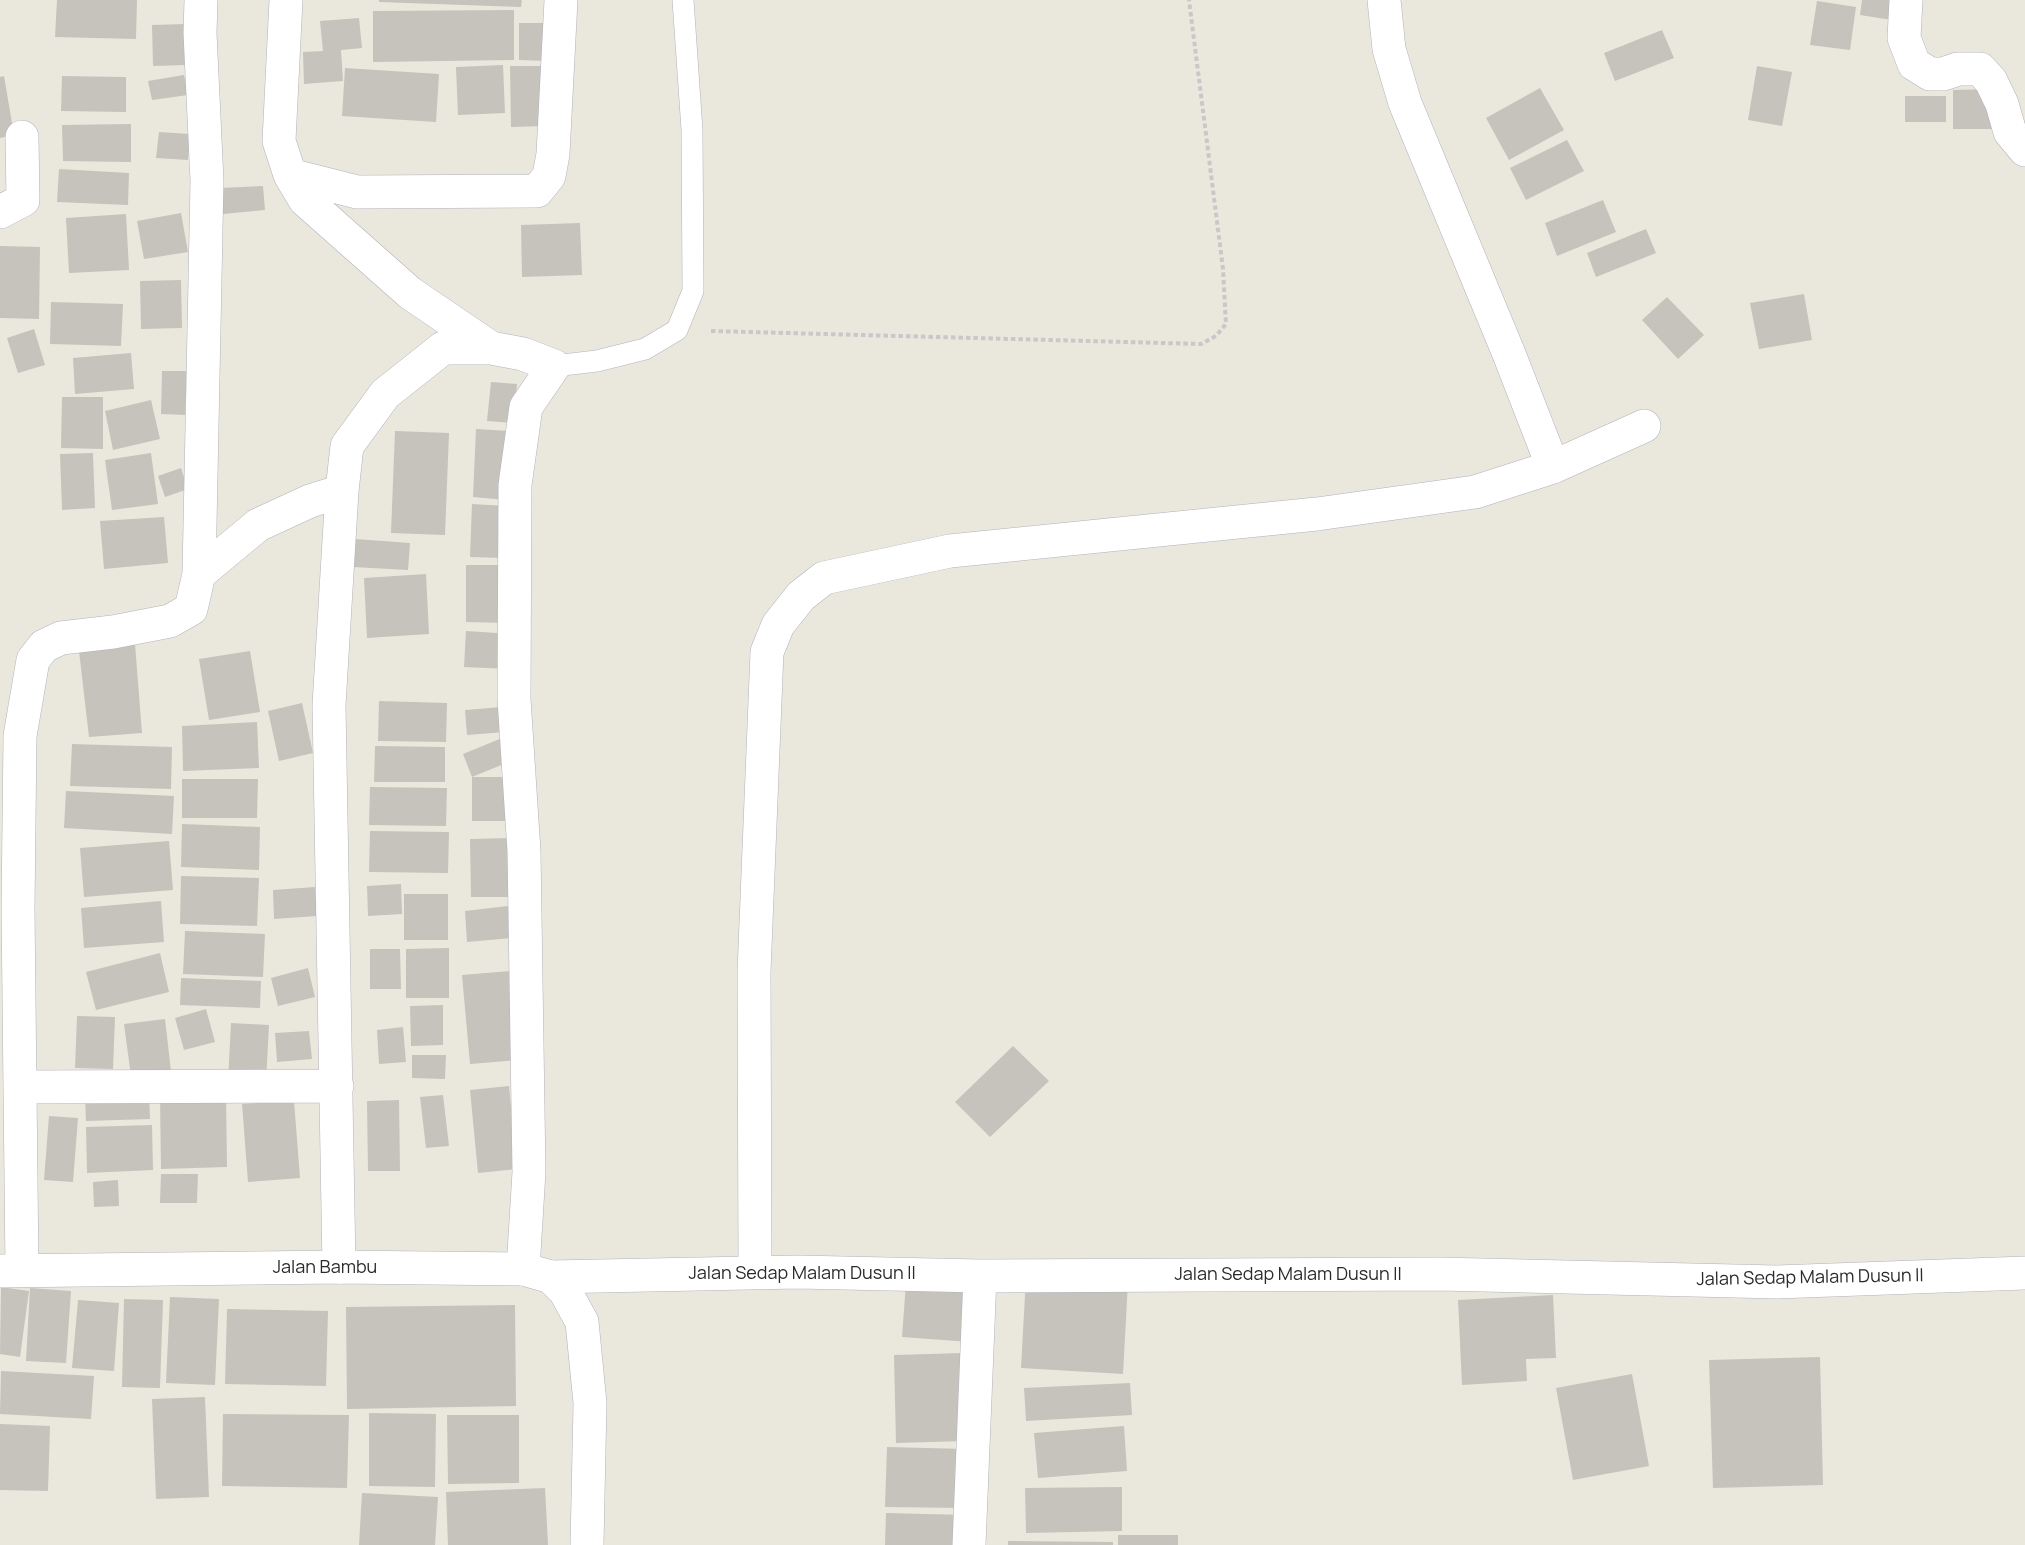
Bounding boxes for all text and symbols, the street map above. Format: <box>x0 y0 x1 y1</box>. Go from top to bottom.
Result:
street label: Jalan Bambu <box>273 1257 377 1279</box>
street label: Jalan Sedap Malam Dusun II <box>688 1263 916 1285</box>
street label: Jalan Sedap Malam Dusun II <box>1174 1264 1402 1286</box>
street label: Jalan Sedap Malam Dusun II <box>1696 1265 1924 1291</box>

